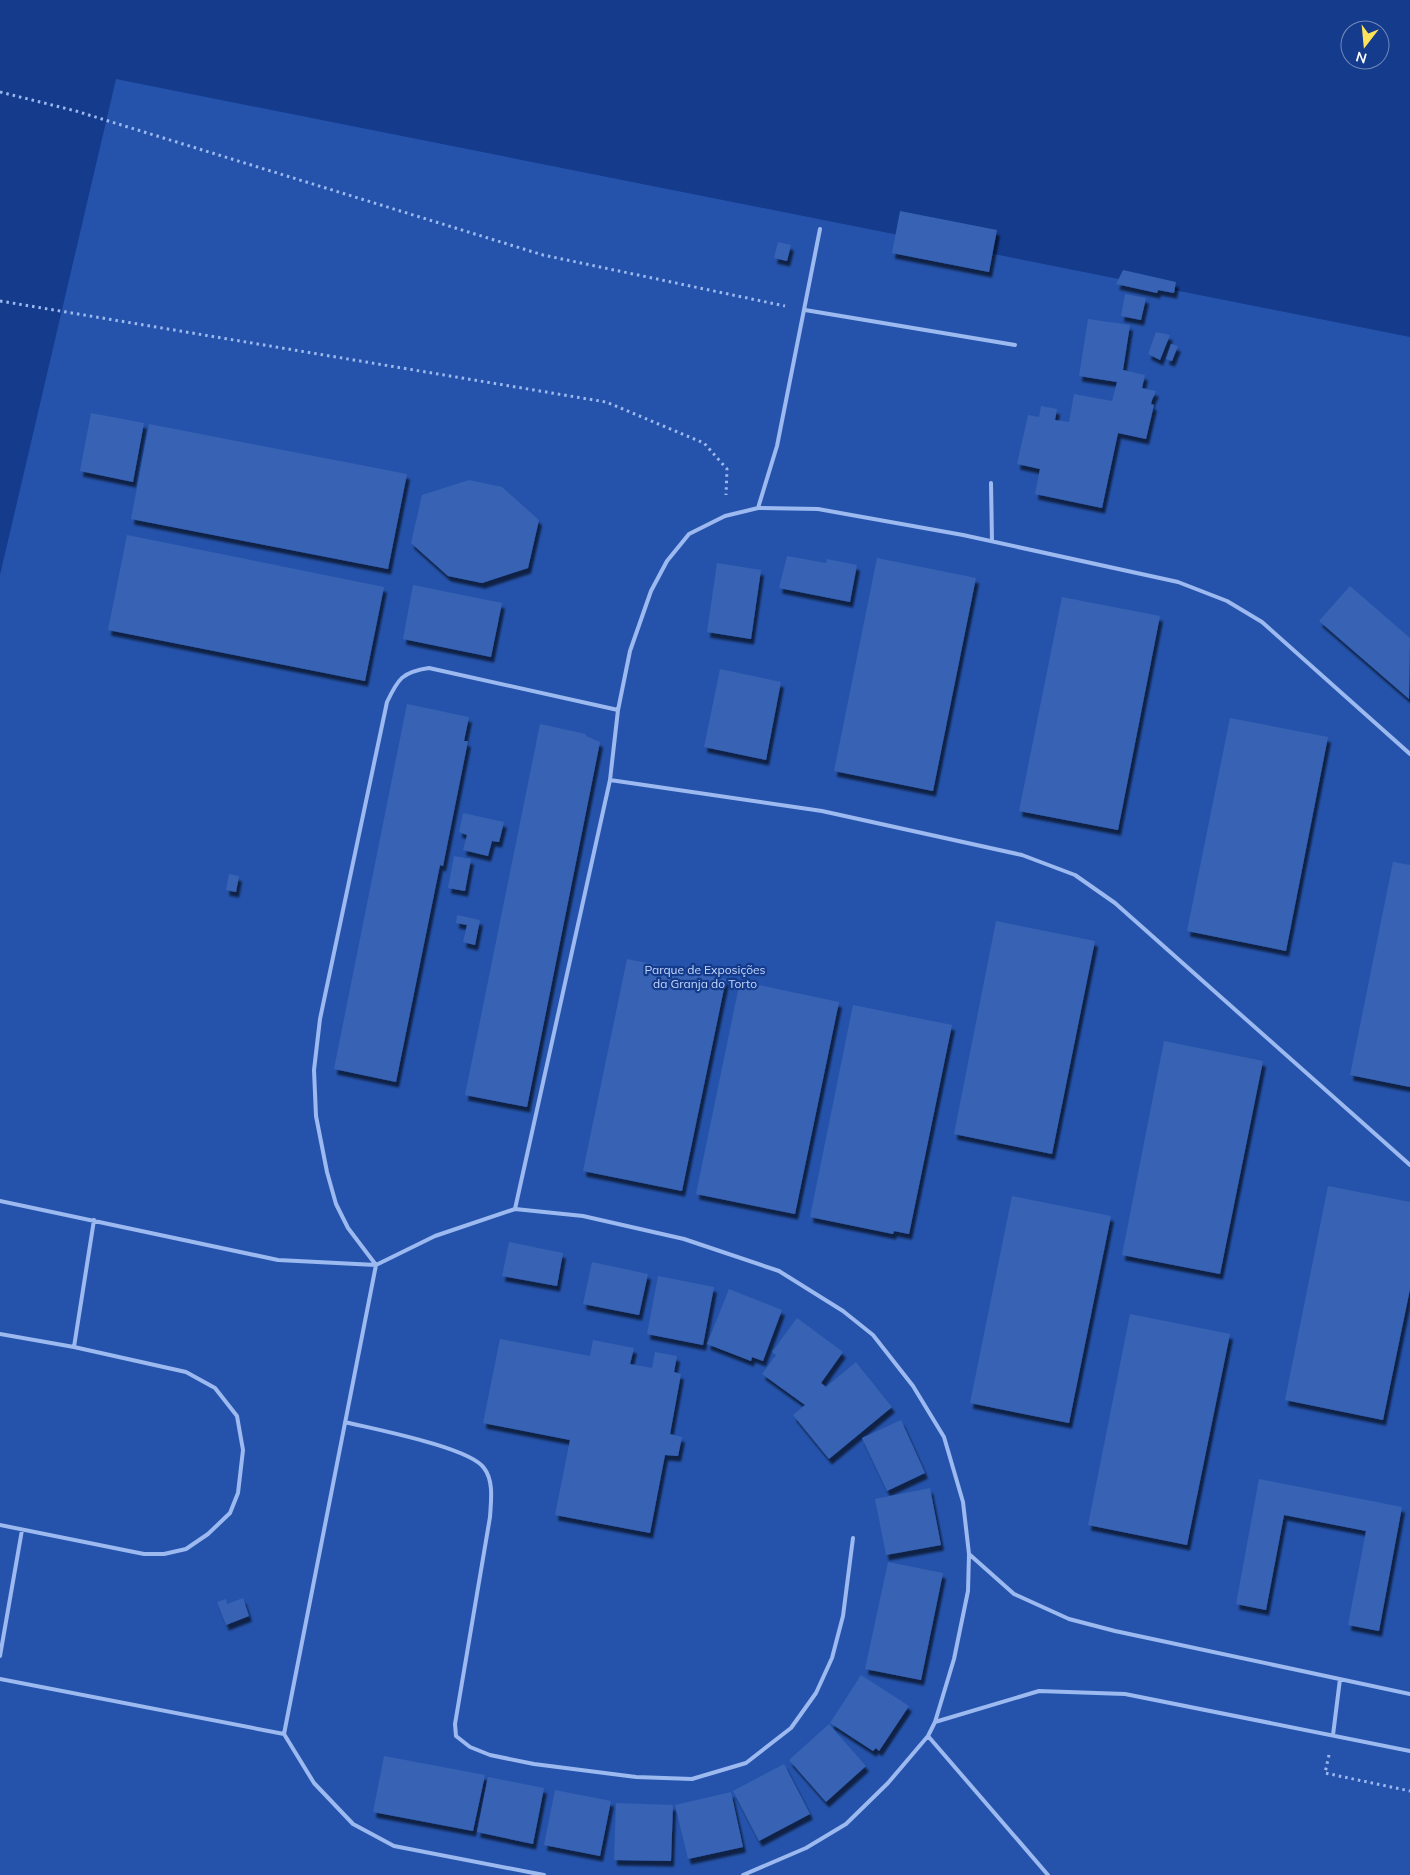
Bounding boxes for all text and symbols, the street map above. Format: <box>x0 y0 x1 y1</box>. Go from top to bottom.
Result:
north arrow <box>1340 20 1390 70</box>
text: N <box>1354 47 1369 68</box>
park label: Parque de Exposições da Granja do Torto <box>644 962 766 991</box>

